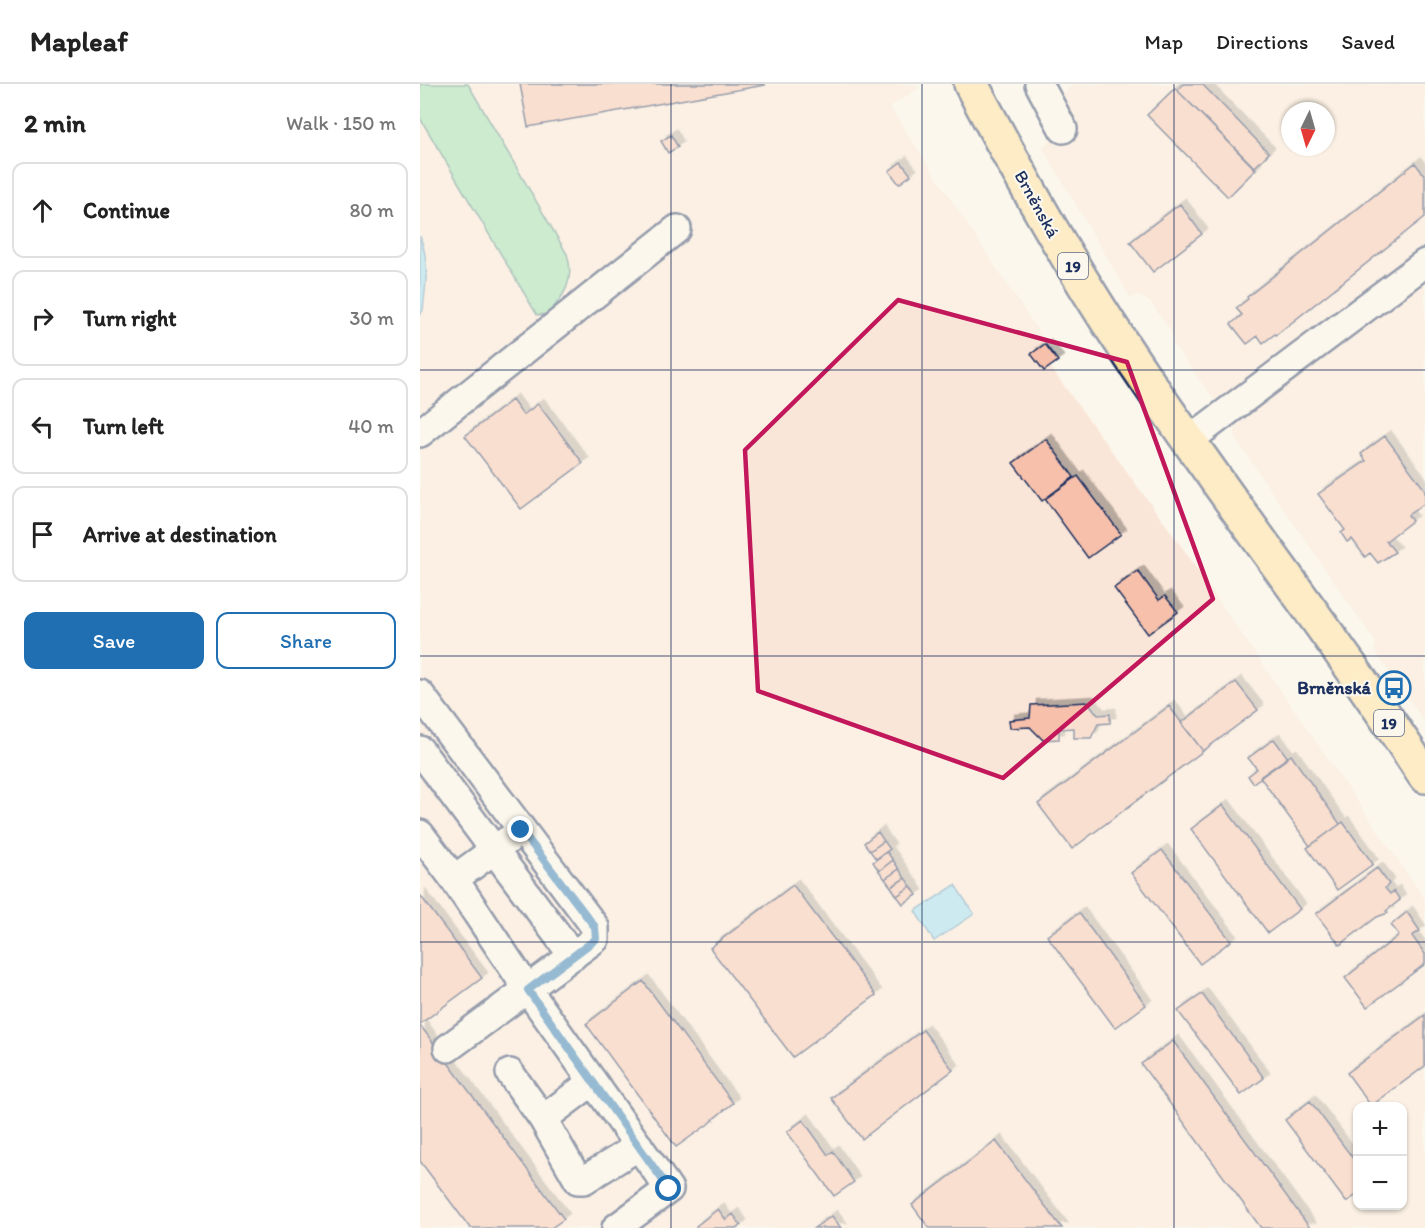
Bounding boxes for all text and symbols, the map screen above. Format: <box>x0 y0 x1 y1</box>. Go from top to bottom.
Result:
text: Mapleaf <box>30 24 128 58</box>
text: Map <box>1145 29 1183 54</box>
text: Directions <box>1216 29 1308 54</box>
text: Saved <box>1341 29 1395 54</box>
north arrow <box>1281 102 1335 156</box>
text: 2 min <box>24 107 86 139</box>
text: Walk · 150 m <box>286 111 396 135</box>
street label: Brněnská <box>1010 166 1065 242</box>
icon: ahead <box>26 194 59 227</box>
text: Continue <box>83 197 170 224</box>
text: 80 m <box>349 198 394 222</box>
road number: 19 <box>1058 253 1088 279</box>
icon: right <box>26 302 59 335</box>
text: Turn right <box>83 305 177 332</box>
text: 30 m <box>349 306 394 330</box>
icon: left <box>26 410 59 443</box>
text: Turn left <box>83 413 164 440</box>
text: 40 m <box>348 414 394 438</box>
icon: arrive <box>26 518 59 551</box>
text: Arrive at destination <box>83 521 277 548</box>
button: Save <box>24 612 204 669</box>
button: Share <box>216 612 396 669</box>
bus stop icon: Brněnská <box>1376 670 1412 706</box>
place label: Brněnská <box>1297 677 1372 699</box>
road number: 19 <box>1374 710 1404 736</box>
route end <box>507 816 533 842</box>
map controls <box>1353 1102 1407 1210</box>
button: + <box>1353 1102 1407 1156</box>
button: − <box>1353 1156 1407 1210</box>
route start <box>655 1175 681 1201</box>

